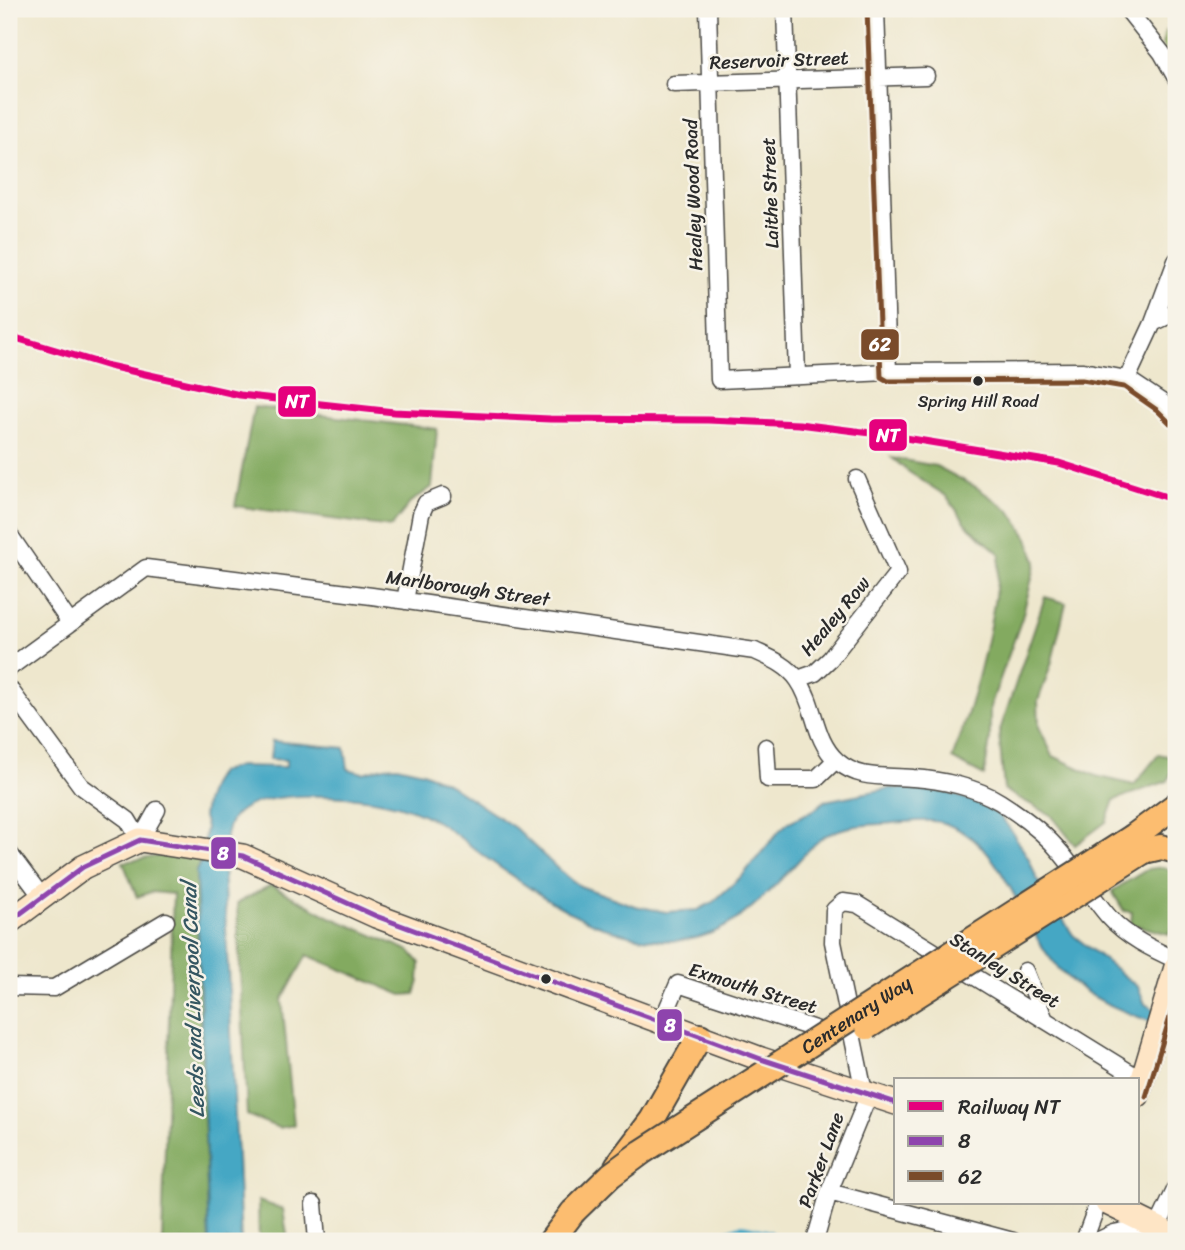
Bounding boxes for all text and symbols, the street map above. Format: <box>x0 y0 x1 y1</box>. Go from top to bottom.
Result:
street label: Reservoir Street <box>709 41 849 79</box>
street label: Healey Wood Road <box>674 117 712 271</box>
street label: Laithe Street <box>752 137 788 249</box>
line badge: 62 <box>860 328 900 361</box>
text: 62 <box>868 328 891 361</box>
marker: Spring Hill Road <box>971 374 985 388</box>
line badge: NT <box>277 385 317 418</box>
text: NT <box>284 385 311 418</box>
place label: Spring Hill Road <box>918 386 1039 416</box>
line badge: NT <box>868 418 908 452</box>
text: NT <box>875 419 902 452</box>
street label: Marlborough Street <box>384 560 553 616</box>
street label: Healey Row <box>791 568 879 664</box>
line badge: 8 <box>210 836 237 870</box>
text: 8 <box>216 837 229 870</box>
water label: Leeds and Liverpool Canal <box>170 877 216 1118</box>
street label: Stanley Street <box>943 923 1067 1017</box>
street label: Exmouth Street <box>685 953 821 1023</box>
street label: Centenary Way <box>794 966 918 1063</box>
unlabelled marker <box>539 972 553 986</box>
line badge: 8 <box>656 1008 683 1042</box>
text: 8 <box>663 1009 676 1042</box>
legend <box>894 1078 1140 1204</box>
text: Railway NT <box>958 1088 1062 1126</box>
street label: Parker Lane <box>788 1107 854 1213</box>
text: 8 <box>958 1122 971 1160</box>
text: 62 <box>958 1158 982 1196</box>

